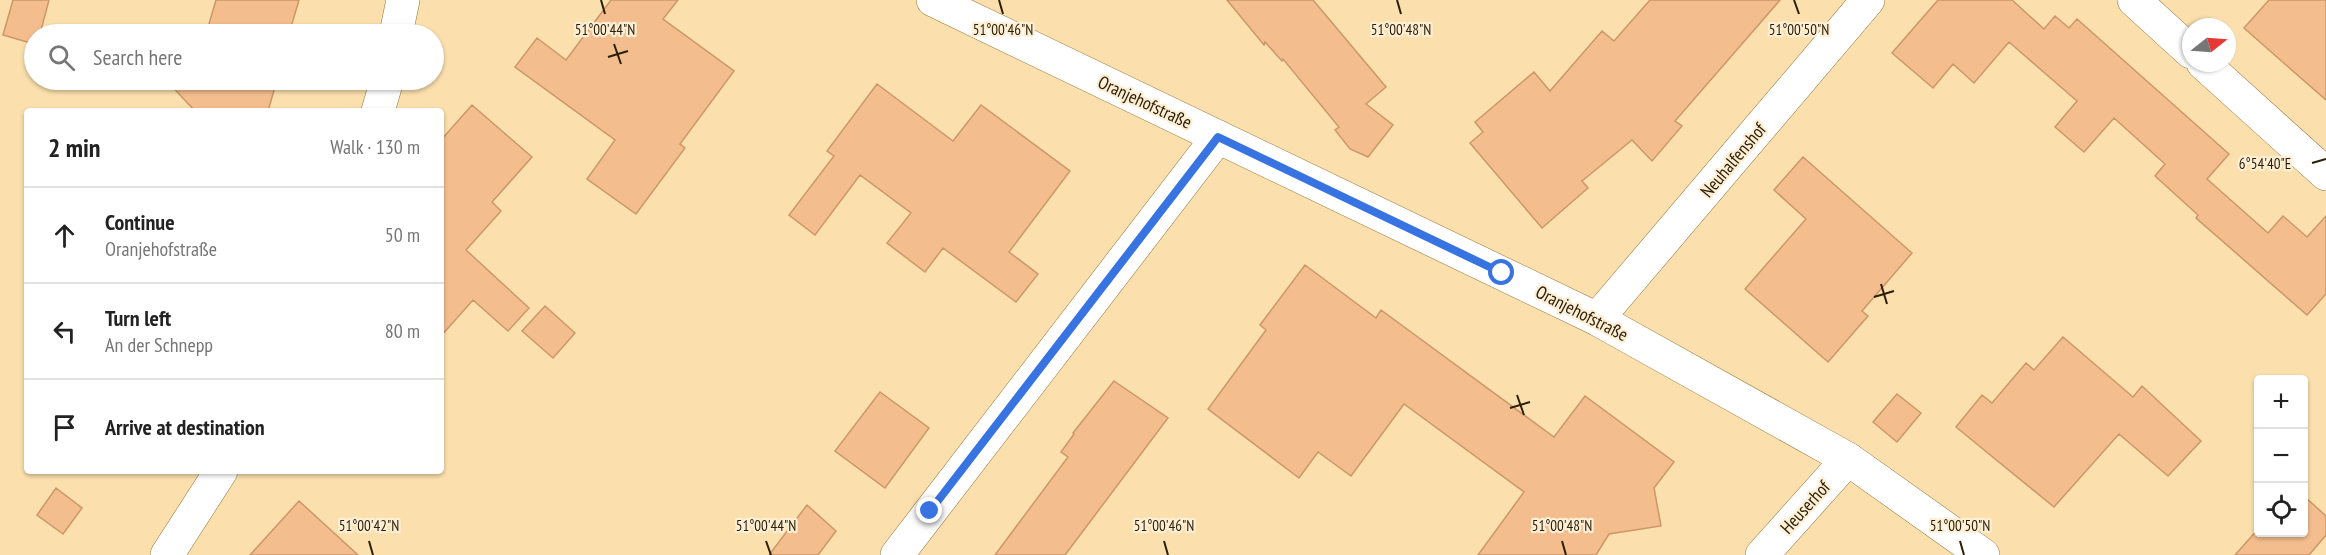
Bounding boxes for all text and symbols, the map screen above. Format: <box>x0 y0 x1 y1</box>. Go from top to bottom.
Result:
north arrow <box>2182 18 2236 72</box>
text: 51°00'44"N <box>575 20 635 39</box>
text: 51°00'46"N <box>973 20 1033 39</box>
text: 51°00'48"N <box>1371 20 1431 39</box>
text: 51°00'50"N <box>1769 20 1829 39</box>
search box <box>24 24 444 90</box>
icon: search <box>45 41 78 74</box>
text: Search here <box>93 43 182 71</box>
street label: Oranjehofstraße <box>1094 70 1196 134</box>
street label: Neuhalfenshof <box>1695 117 1772 202</box>
text: 2 min <box>48 131 101 164</box>
text: Walk · 130 m <box>330 134 420 160</box>
text: 6°54'40"E <box>2239 154 2291 173</box>
text: Continue <box>105 208 175 236</box>
icon: ahead <box>48 219 81 252</box>
text: 50 m <box>385 222 420 248</box>
text: Oranjehofstraße <box>105 236 217 262</box>
route start <box>1488 259 1514 285</box>
street label: Oranjehofstraße <box>1532 280 1632 346</box>
text: Turn left <box>105 304 171 332</box>
icon: left <box>48 315 81 348</box>
text: 80 m <box>385 318 420 344</box>
text: An der Schnepp <box>105 332 213 358</box>
map controls <box>2254 375 2308 537</box>
button: + <box>2254 375 2308 429</box>
icon: arrive <box>48 411 81 444</box>
text: Arrive at destination <box>105 413 265 441</box>
button: − <box>2254 429 2308 483</box>
street label: Heuserhof <box>1775 475 1836 538</box>
button: locate <box>2254 483 2308 537</box>
route end <box>916 497 942 523</box>
text: 51°00'42"N <box>339 516 399 535</box>
text: 51°00'44"N <box>736 516 796 535</box>
text: 51°00'46"N <box>1134 516 1194 535</box>
text: 51°00'48"N <box>1532 516 1592 535</box>
text: 51°00'50"N <box>1930 516 1990 535</box>

